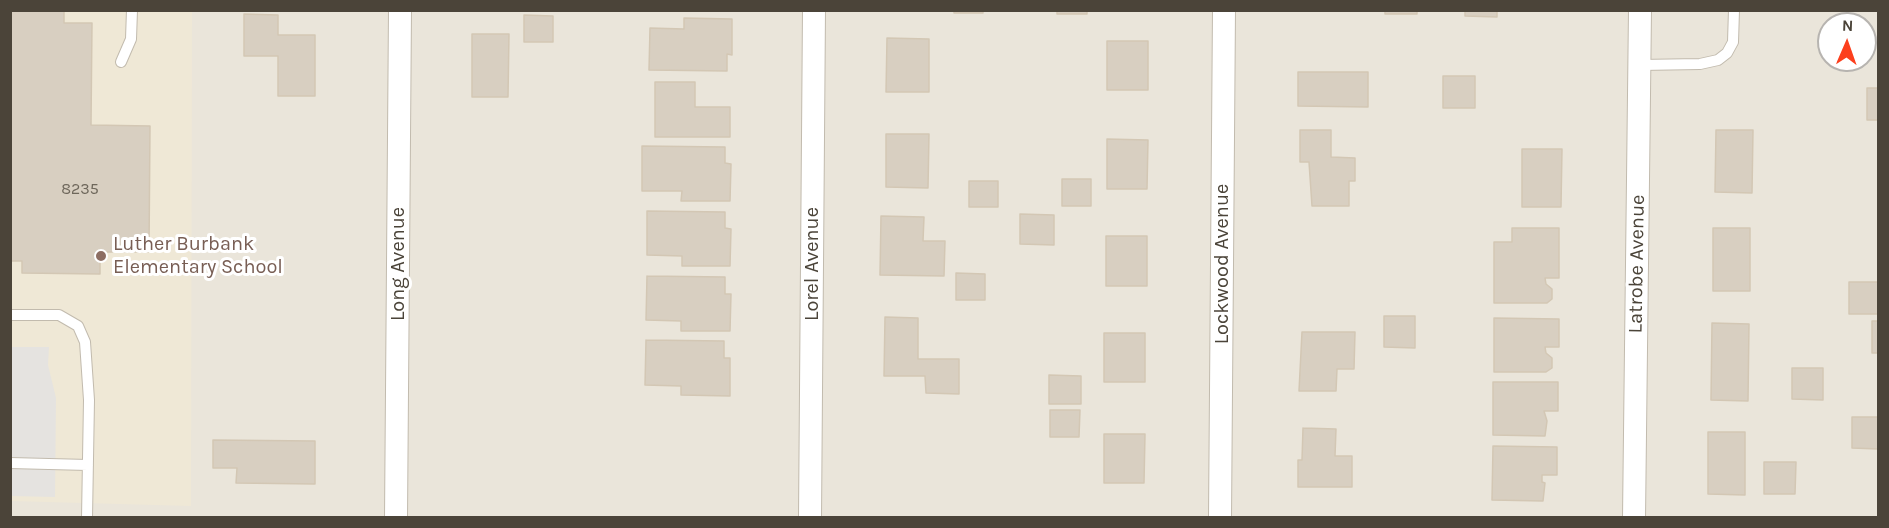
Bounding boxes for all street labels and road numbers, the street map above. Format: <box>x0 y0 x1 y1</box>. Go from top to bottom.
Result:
street label: Lockwood Avenue <box>1210 184 1234 344</box>
street label: Latrobe Avenue <box>1624 194 1650 334</box>
street label: Long Avenue <box>386 207 410 321</box>
street label: Lorel Avenue <box>800 207 824 321</box>

